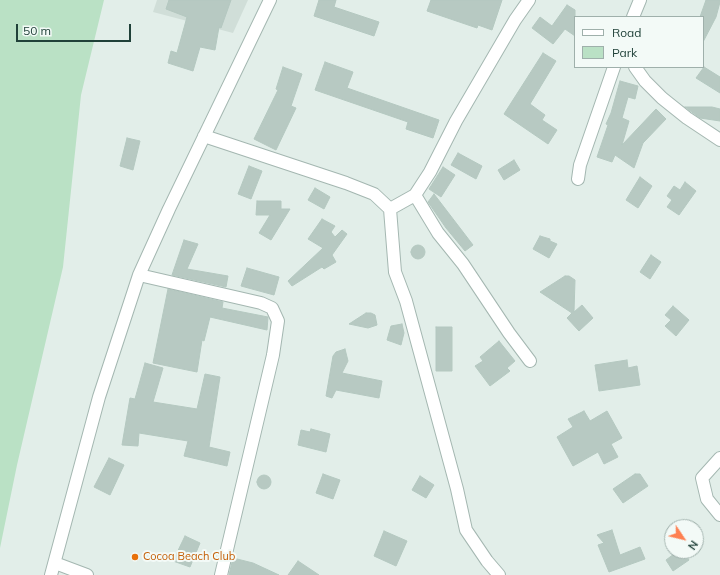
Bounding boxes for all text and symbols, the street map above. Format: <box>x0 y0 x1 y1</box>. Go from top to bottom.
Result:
scale bar <box>18 16 133 42</box>
legend <box>574 16 704 68</box>
text: 50 m <box>23 23 51 38</box>
text: Road <box>612 25 641 40</box>
text: Park <box>612 45 637 60</box>
north arrow <box>664 519 704 559</box>
text: N <box>685 538 701 553</box>
place label: Cocoa Beach Club <box>143 550 235 564</box>
marker: Cocoa Beach Club <box>130 552 140 562</box>

